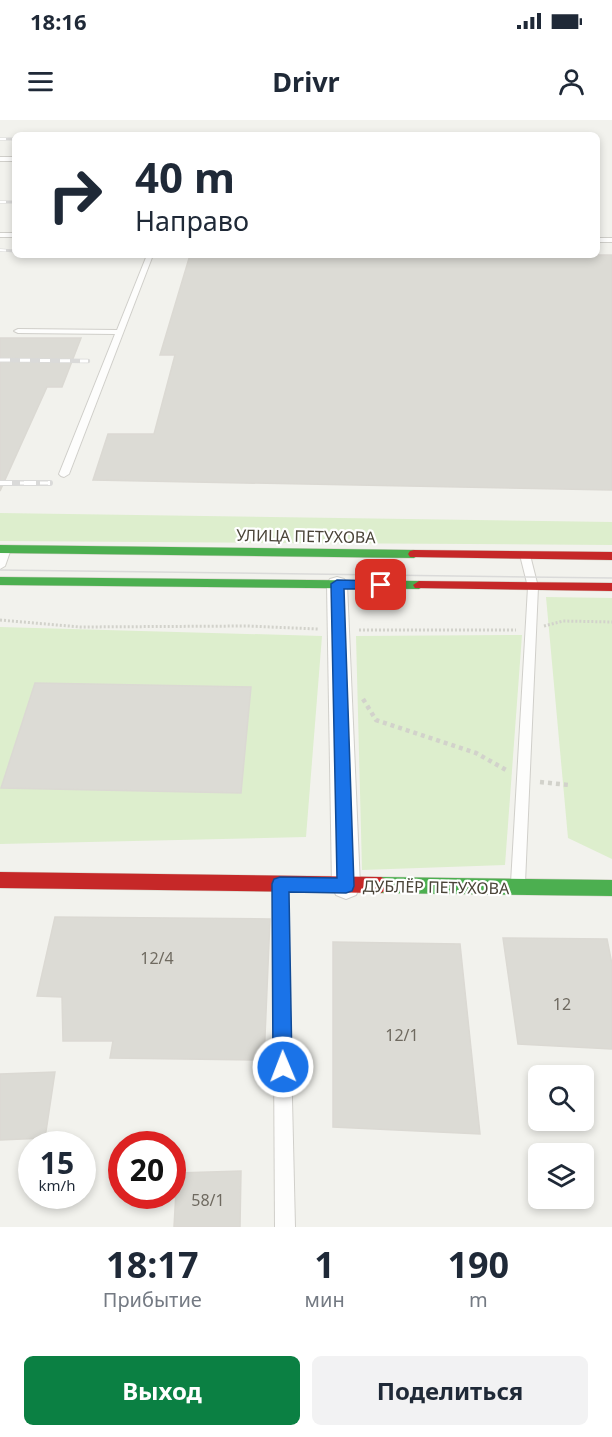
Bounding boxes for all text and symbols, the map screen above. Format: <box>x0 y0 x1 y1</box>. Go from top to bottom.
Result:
text: 18:16 <box>30 6 87 36</box>
text: Drivr <box>272 63 340 100</box>
icon: menu <box>24 65 57 98</box>
icon: person <box>555 65 588 98</box>
text: 40 m <box>135 148 235 205</box>
icon: right <box>36 156 114 234</box>
text: Направо <box>135 202 249 239</box>
street label: УЛИЦА ПЕТУХОВА <box>236 524 377 548</box>
pin <box>355 559 406 610</box>
icon: arrive <box>364 568 397 601</box>
street label: ДУБЛЁР ПЕТУХОВА <box>363 875 510 899</box>
house number: 12/4 <box>140 947 174 969</box>
house number: 12 <box>553 993 571 1015</box>
house number: 12/1 <box>385 1024 419 1046</box>
position arrow <box>251 1035 315 1099</box>
map controls <box>528 1065 594 1209</box>
button: search <box>528 1065 594 1131</box>
speed limit sign: 20 <box>108 1131 186 1209</box>
text: 15 <box>40 1142 74 1183</box>
button: layers <box>528 1143 594 1209</box>
text: km/h <box>39 1175 75 1195</box>
house number: 58/1 <box>191 1189 225 1211</box>
text: 18:17 <box>106 1240 199 1289</box>
text: 1 <box>314 1240 335 1289</box>
text: 190 <box>447 1240 509 1289</box>
text: Прибытие <box>103 1286 202 1313</box>
text: мин <box>305 1286 345 1313</box>
text: m <box>469 1286 488 1313</box>
button: Выход <box>24 1356 300 1425</box>
button: Поделиться <box>312 1356 588 1425</box>

